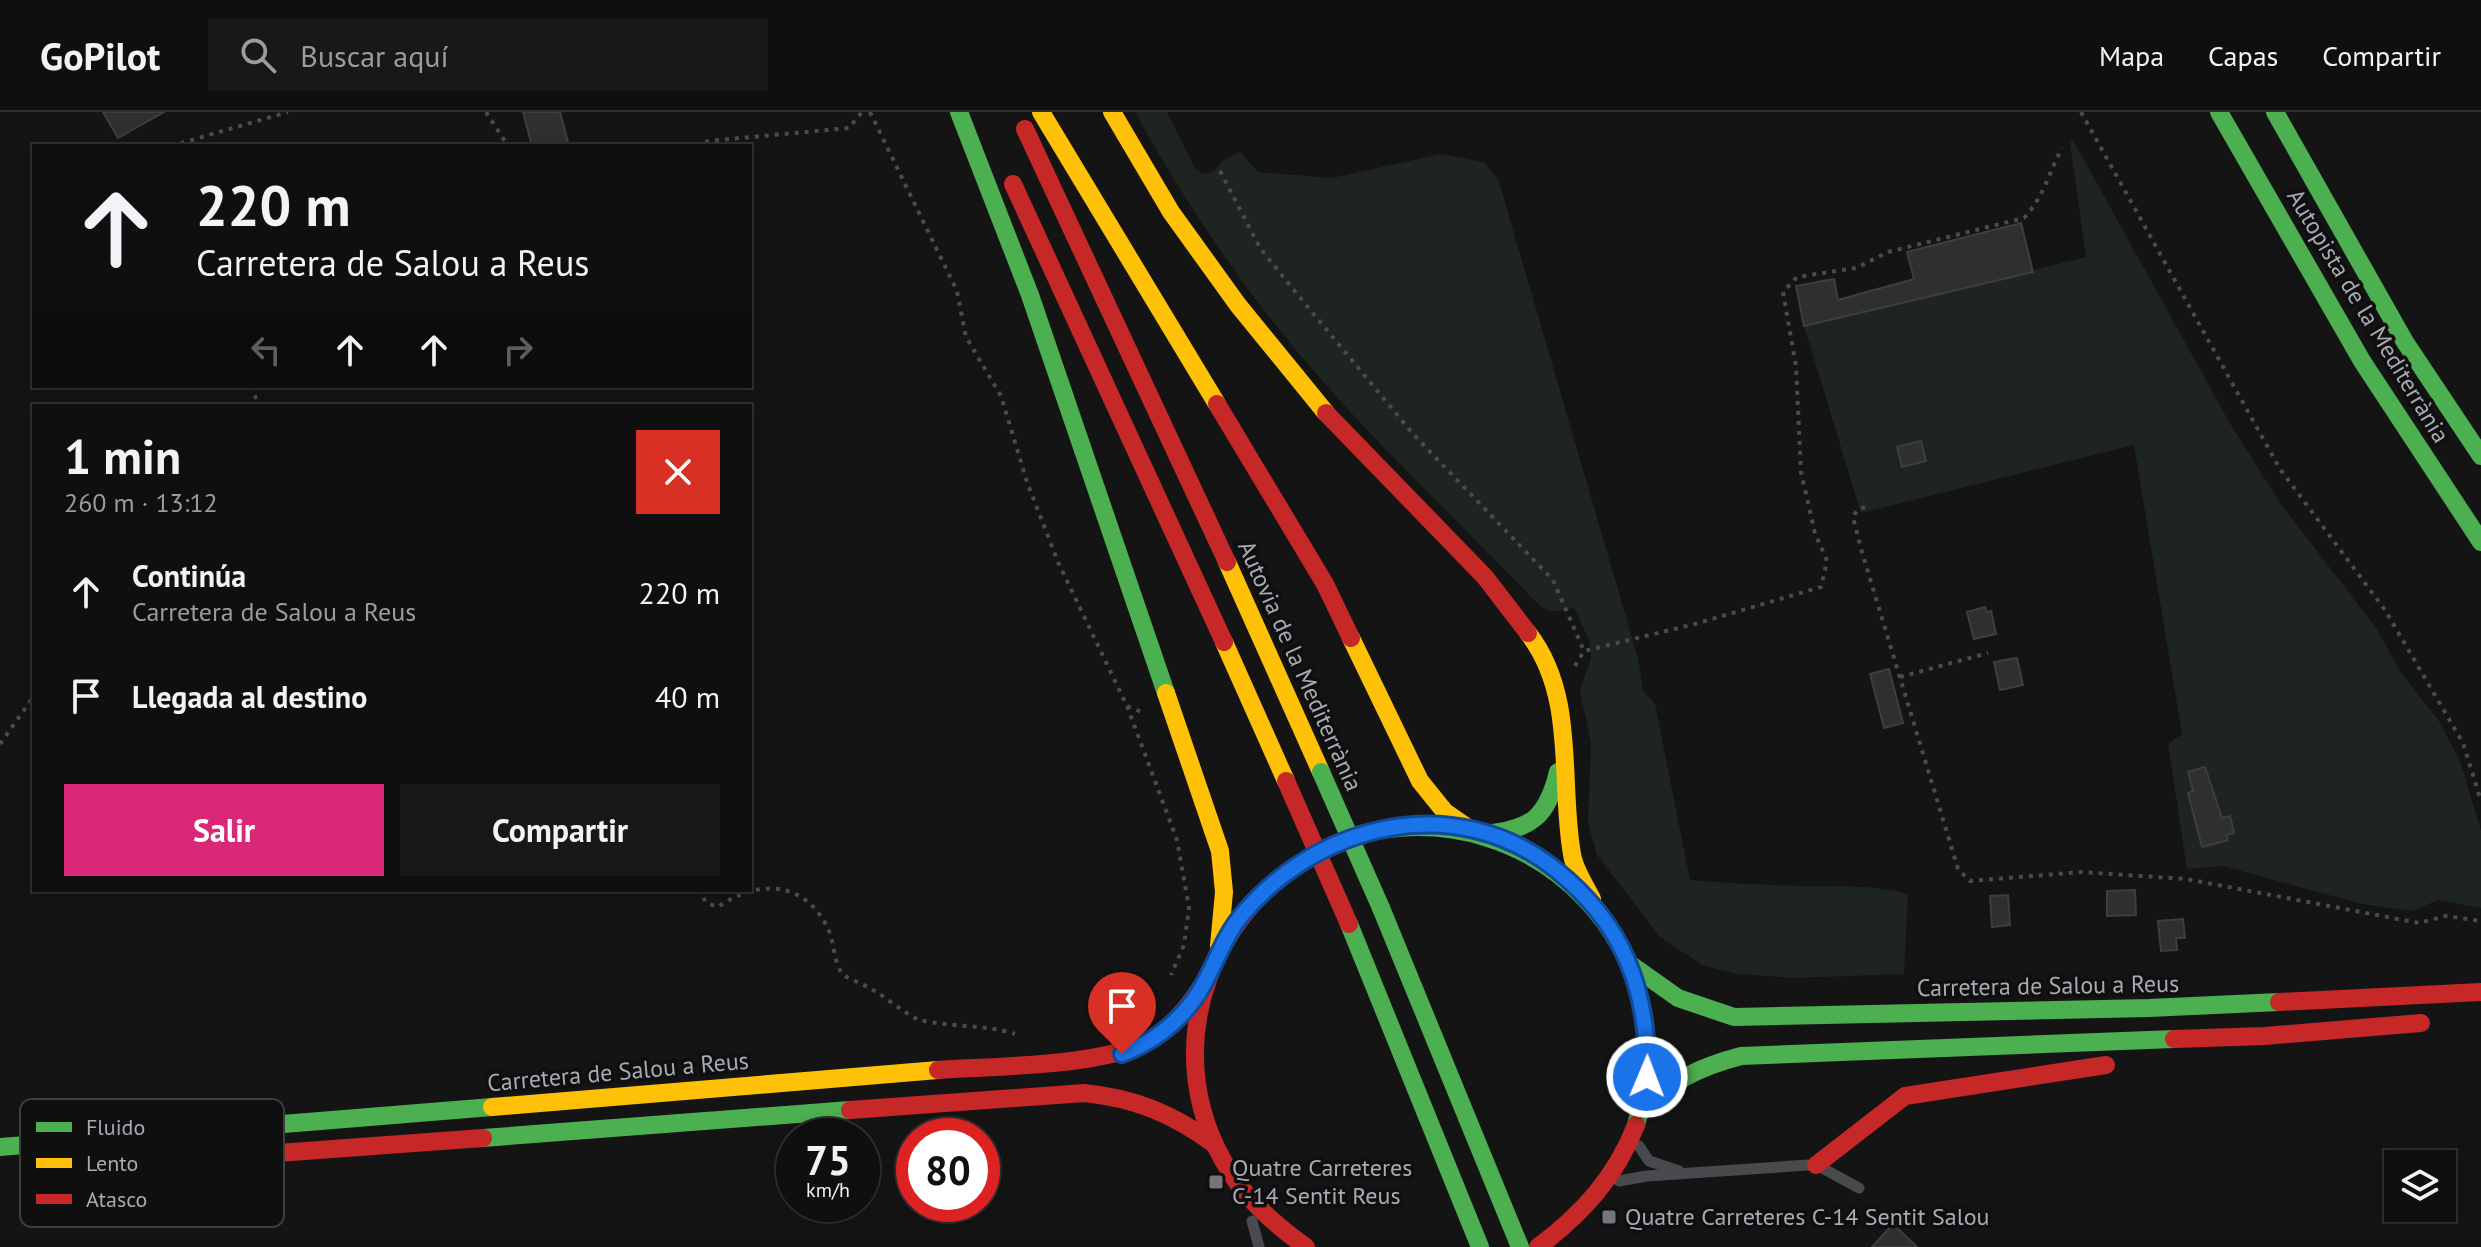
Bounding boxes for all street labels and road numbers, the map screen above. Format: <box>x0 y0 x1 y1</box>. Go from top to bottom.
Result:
street label: Autopista de la Mediterrània <box>2280 183 2457 448</box>
street label: Autovia de la Mediterrània <box>1231 536 1370 796</box>
street label: Carretera de Salou a Reus <box>1917 968 2179 1003</box>
street label: Carretera de Salou a Reus <box>486 1045 750 1098</box>

